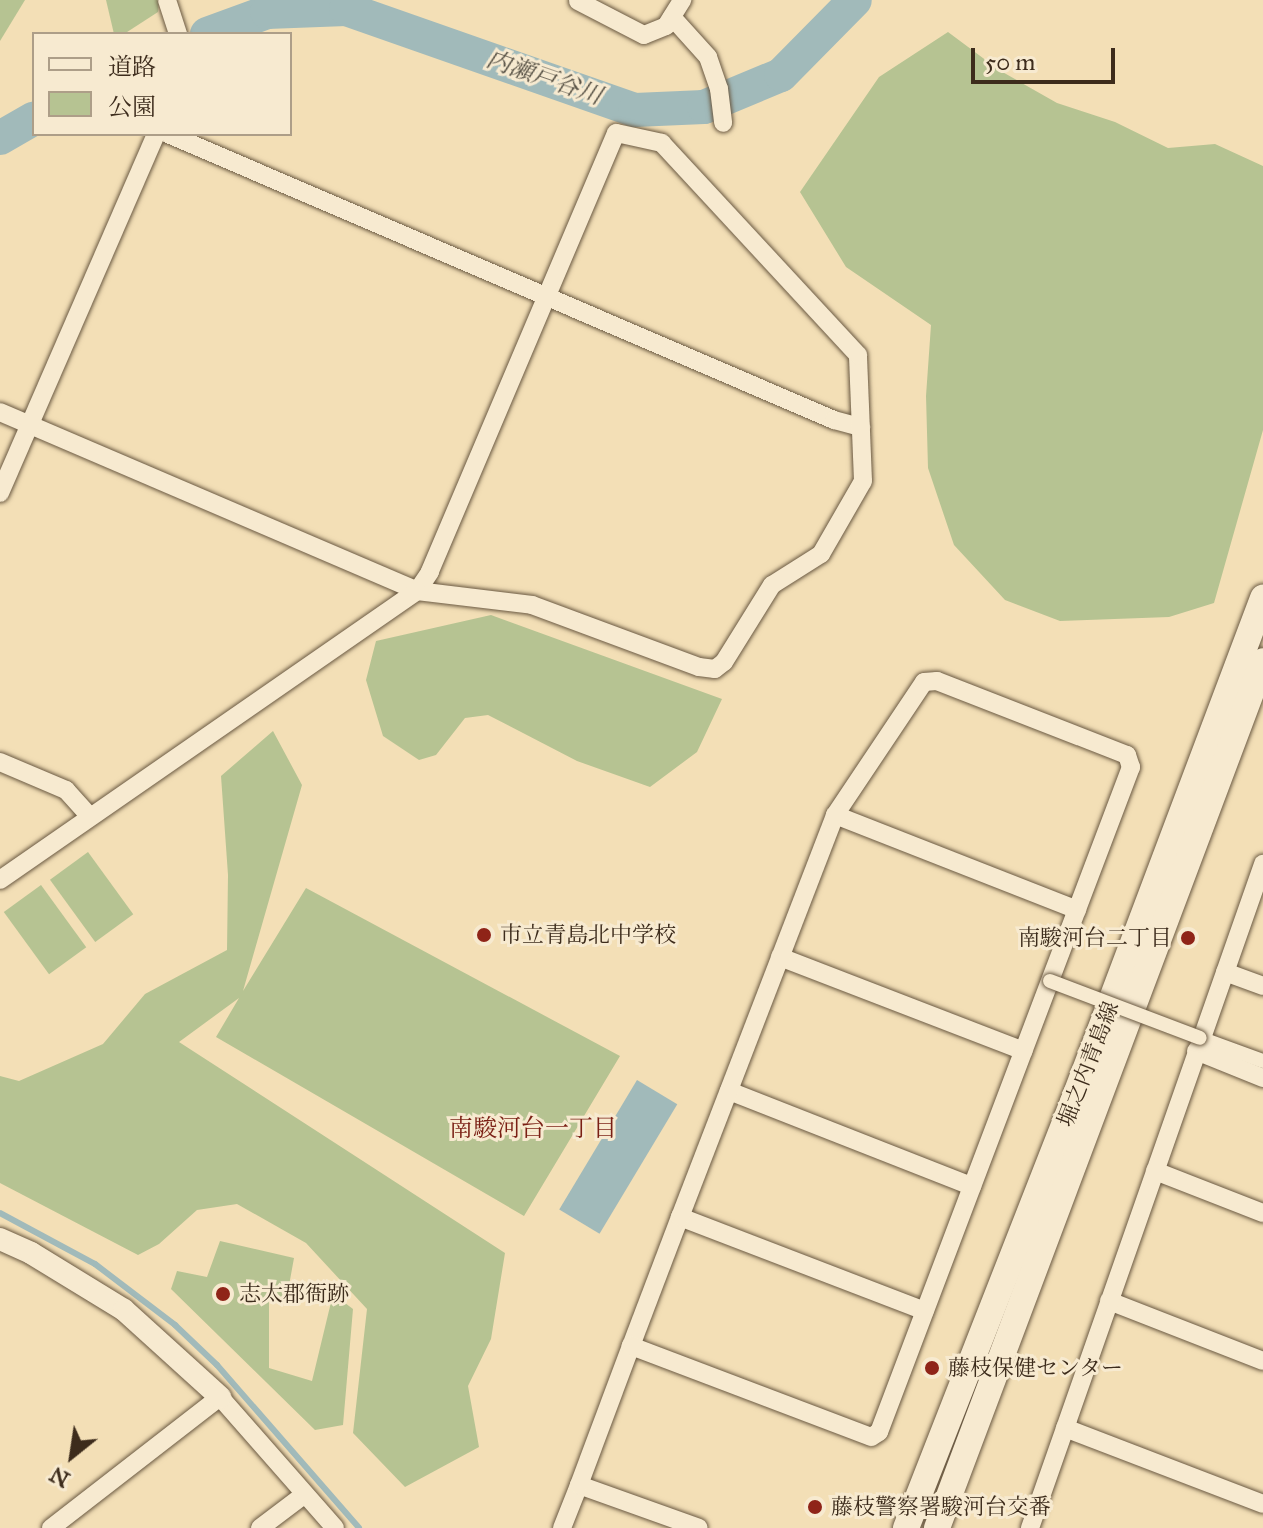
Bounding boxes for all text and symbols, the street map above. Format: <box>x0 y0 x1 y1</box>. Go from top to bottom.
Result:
legend <box>32 32 292 136</box>
scale bar <box>975 32 1119 82</box>
water label: 内瀬戸谷川 <box>483 45 605 111</box>
text: 50 m <box>985 47 1035 77</box>
text: 道路 <box>108 52 156 82</box>
text: 公園 <box>108 92 156 122</box>
place label: 市立青島北中学校 <box>500 922 676 948</box>
place label: 南駿河台二丁目 <box>1018 925 1172 951</box>
marker: 市立青島北中学校 <box>475 926 493 944</box>
marker: 南駿河台二丁目 <box>1179 929 1197 947</box>
street label: 堀之内青島線 <box>1052 998 1124 1130</box>
district label: 南駿河台一丁目 <box>449 1115 617 1143</box>
place label: 志太郡衙跡 <box>239 1281 349 1307</box>
marker: 志太郡衙跡 <box>214 1285 232 1303</box>
place label: 藤枝保健センター <box>948 1355 1124 1381</box>
marker: 藤枝保健センター <box>923 1359 941 1377</box>
north arrow <box>32 1416 112 1496</box>
text: N <box>45 1461 75 1494</box>
place label: 藤枝警察署駿河台交番 <box>831 1494 1051 1520</box>
marker: 藤枝警察署駿河台交番 <box>806 1498 824 1516</box>

